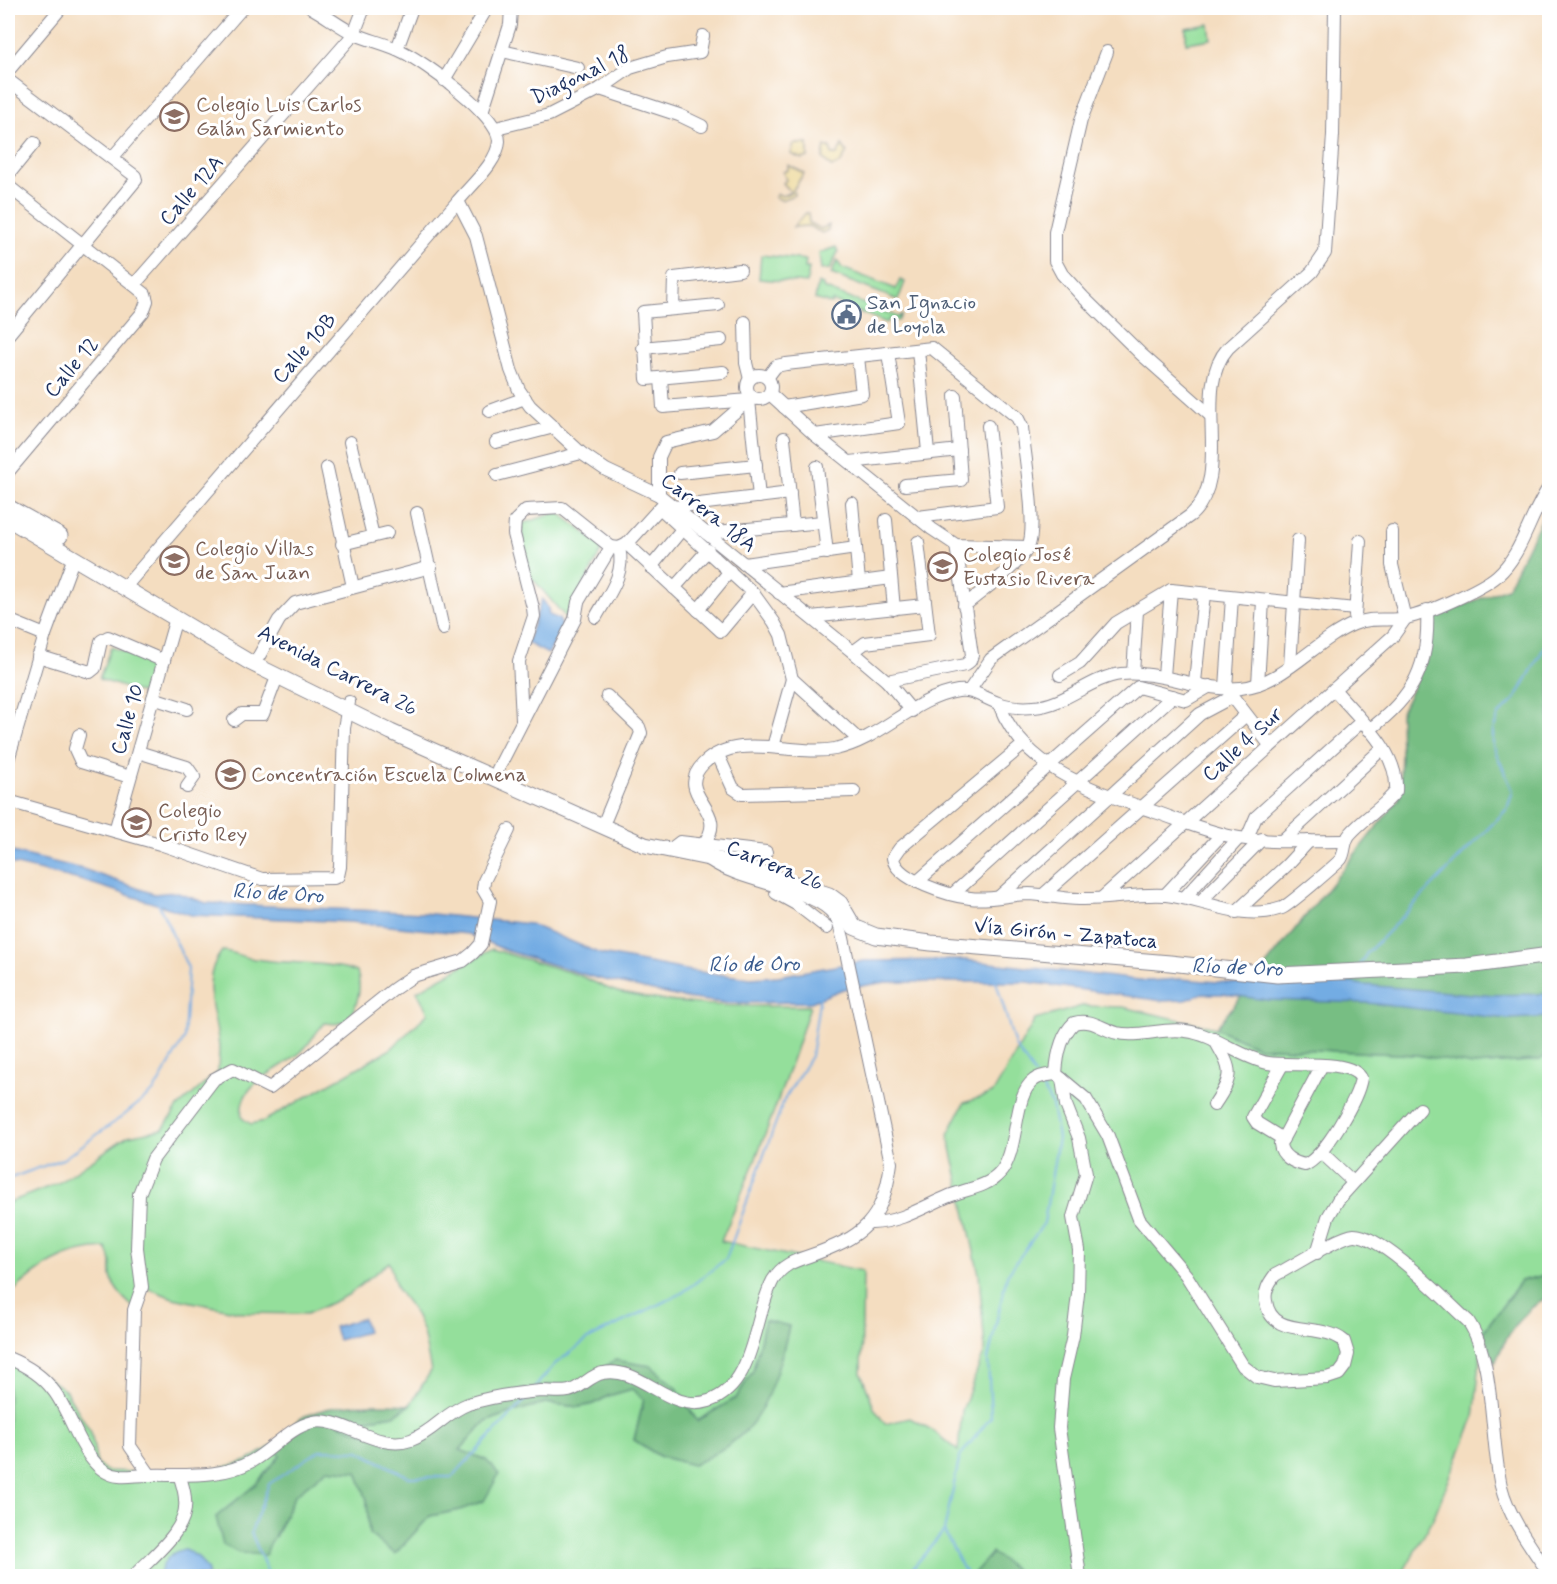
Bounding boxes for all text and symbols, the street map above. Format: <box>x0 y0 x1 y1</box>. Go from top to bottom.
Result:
street label: Diagonal 18 <box>527 40 635 114</box>
place label: Colegio Luis Carlos Galán Sarmiento <box>196 91 361 143</box>
school or university icon: Colegio Luis Carlos Galán Sarmiento <box>159 100 191 132</box>
street label: Calle 12A <box>153 149 230 232</box>
place label: San Ignacio de Loyola <box>867 289 976 341</box>
public building icon: San Ignacio de Loyola <box>830 298 862 330</box>
street label: Calle 10B <box>266 307 343 390</box>
street label: Calle 12 <box>38 331 105 404</box>
street label: Carrera 18A <box>655 466 762 559</box>
place label: Colegio Villas de San Juan <box>195 535 314 587</box>
place label: Colegio José Eustasio Rivera <box>963 541 1095 593</box>
school or university icon: Colegio Villas de San Juan <box>158 544 190 576</box>
school or university icon: Colegio José Eustasio Rivera <box>926 550 958 582</box>
street label: Avenida Carrera 26 <box>253 619 422 723</box>
street label: Calle 10 <box>105 681 151 758</box>
street label: Calle 4 Sur <box>1196 701 1289 788</box>
school or university icon: Concentración Escuela Colmena <box>214 758 246 790</box>
place label: Concentración Escuela Colmena <box>251 761 527 789</box>
place label: Colegio Cristo Rey <box>158 797 247 849</box>
school or university icon: Colegio Cristo Rey <box>121 806 153 838</box>
street label: Carrera 26 <box>722 834 827 898</box>
water label: Río de Oro <box>232 878 325 910</box>
street label: Vía Girón - Zapatoca <box>973 912 1159 956</box>
water label: Río de Oro <box>708 950 800 980</box>
water label: Río de Oro <box>1191 952 1283 984</box>

